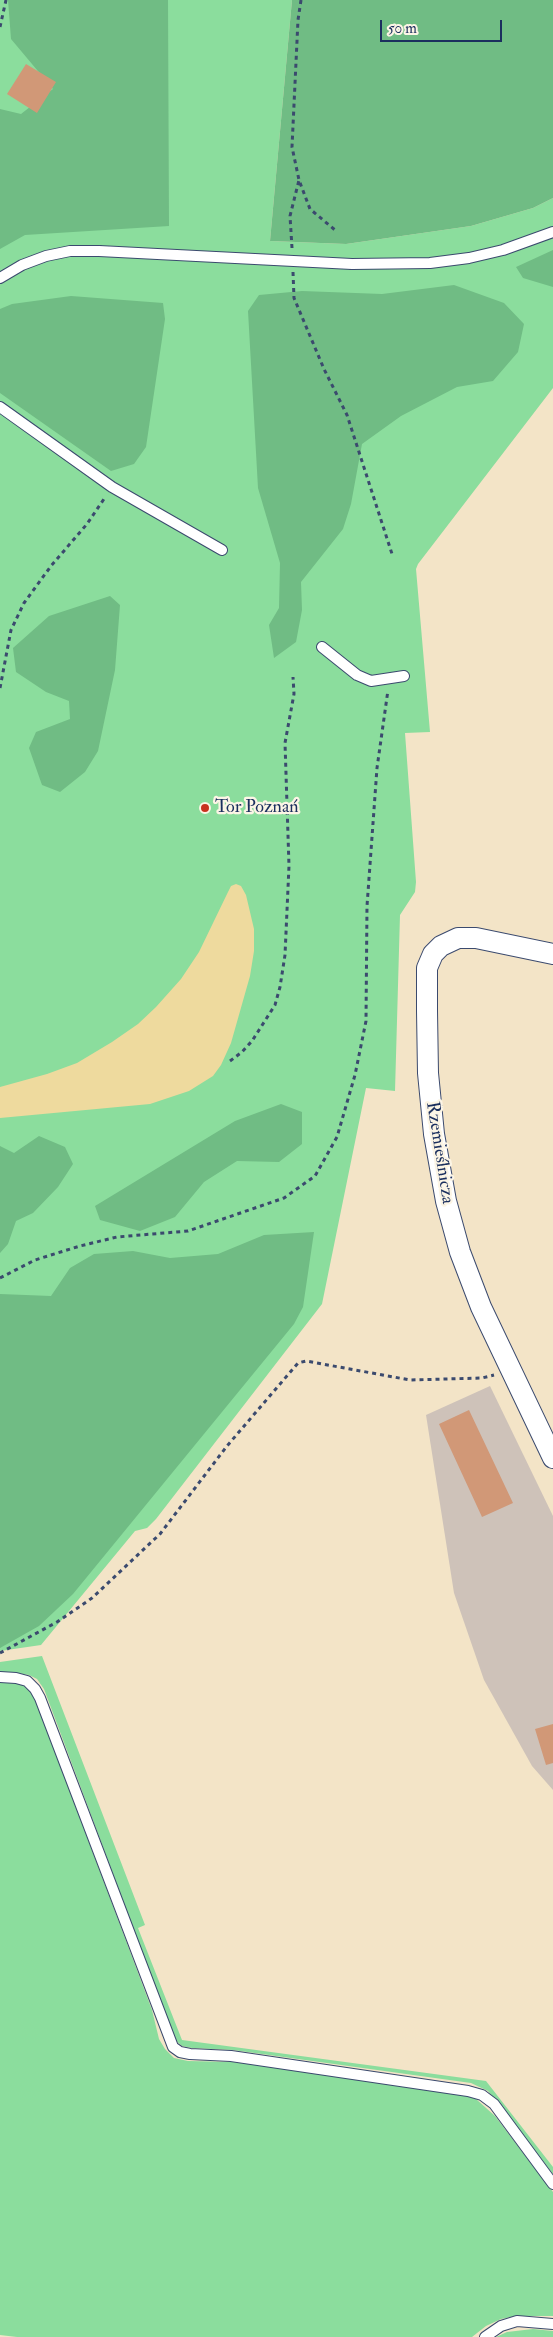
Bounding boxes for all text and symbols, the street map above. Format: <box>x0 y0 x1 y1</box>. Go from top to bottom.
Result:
scale bar <box>383 10 506 42</box>
text: 50 m <box>388 19 417 38</box>
place label: Tor Poznań <box>215 797 299 819</box>
marker: Tor Poznań <box>199 802 211 814</box>
street label: Rzemieślnicza <box>420 1100 458 1206</box>

